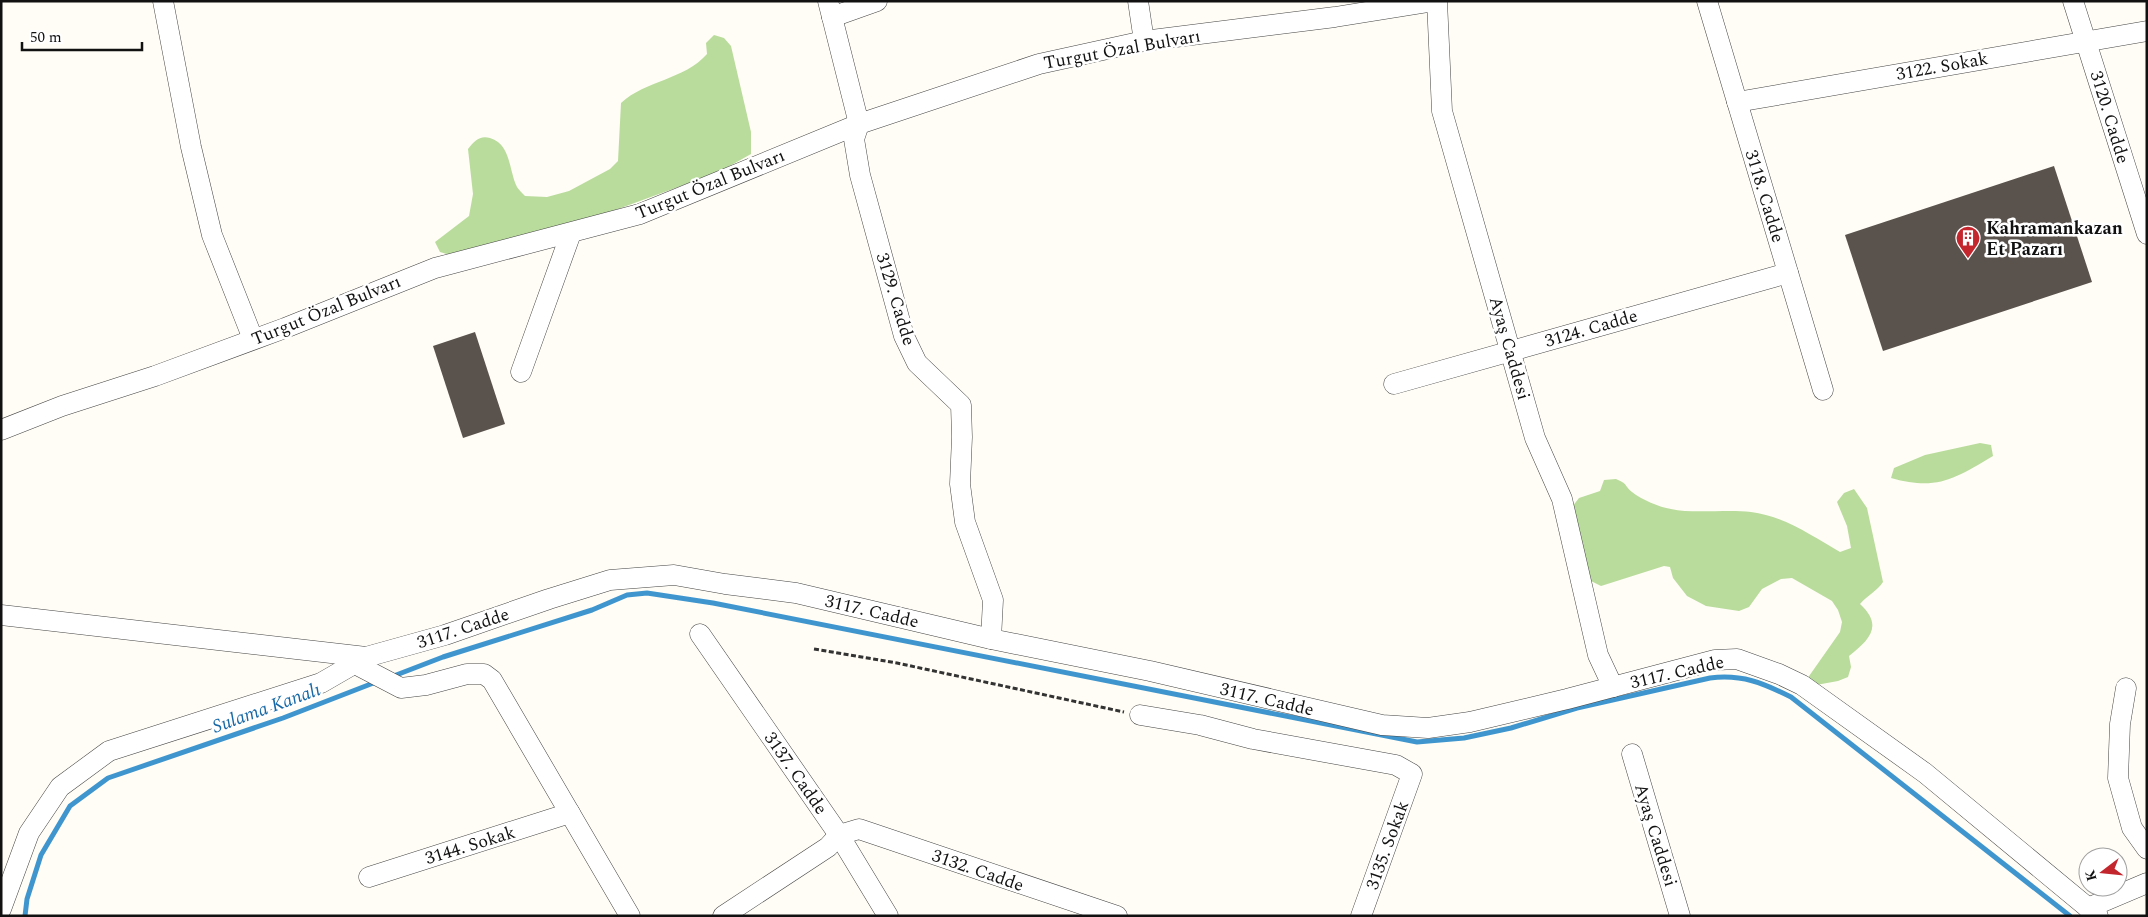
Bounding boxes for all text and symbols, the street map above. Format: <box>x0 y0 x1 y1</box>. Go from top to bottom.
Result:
scale bar <box>22 20 142 52</box>
street label: Turgut Özal Bulvarı <box>1041 22 1203 77</box>
text: 50 m <box>30 26 62 49</box>
street label: 3122. Sokak <box>1894 45 1990 88</box>
street label: 3120. Cadde <box>2083 67 2136 167</box>
street label: Turgut Özal Bulvarı <box>631 142 789 227</box>
street label: 3118. Cadde <box>1738 146 1791 246</box>
place label: Kahramankazan Et Pazarı <box>1986 215 2123 263</box>
building icon: Kahramankazan Et Pazarı <box>1955 225 1981 259</box>
street label: 3129. Cadde <box>869 249 922 349</box>
street label: Turgut Özal Bulvarı <box>247 268 405 353</box>
street label: Ayaş Caddesi <box>1482 293 1537 403</box>
street label: 3124. Cadde <box>1541 302 1641 355</box>
street label: 3117. Cadde <box>822 588 922 635</box>
street label: 3117. Cadde <box>413 601 513 656</box>
street label: 3117. Cadde <box>1627 649 1727 696</box>
water label: Sulama Kanalı <box>208 675 325 741</box>
street label: 3117. Cadde <box>1217 676 1317 723</box>
street label: 3137. Cadde <box>757 726 834 820</box>
street label: Ayaş Caddesi <box>1627 780 1684 890</box>
street label: 3135. Sokak <box>1359 797 1416 894</box>
street label: 3144. Sokak <box>422 819 519 872</box>
street label: 3132. Cadde <box>928 842 1027 899</box>
north arrow <box>2078 847 2128 897</box>
text: K <box>2079 867 2103 884</box>

